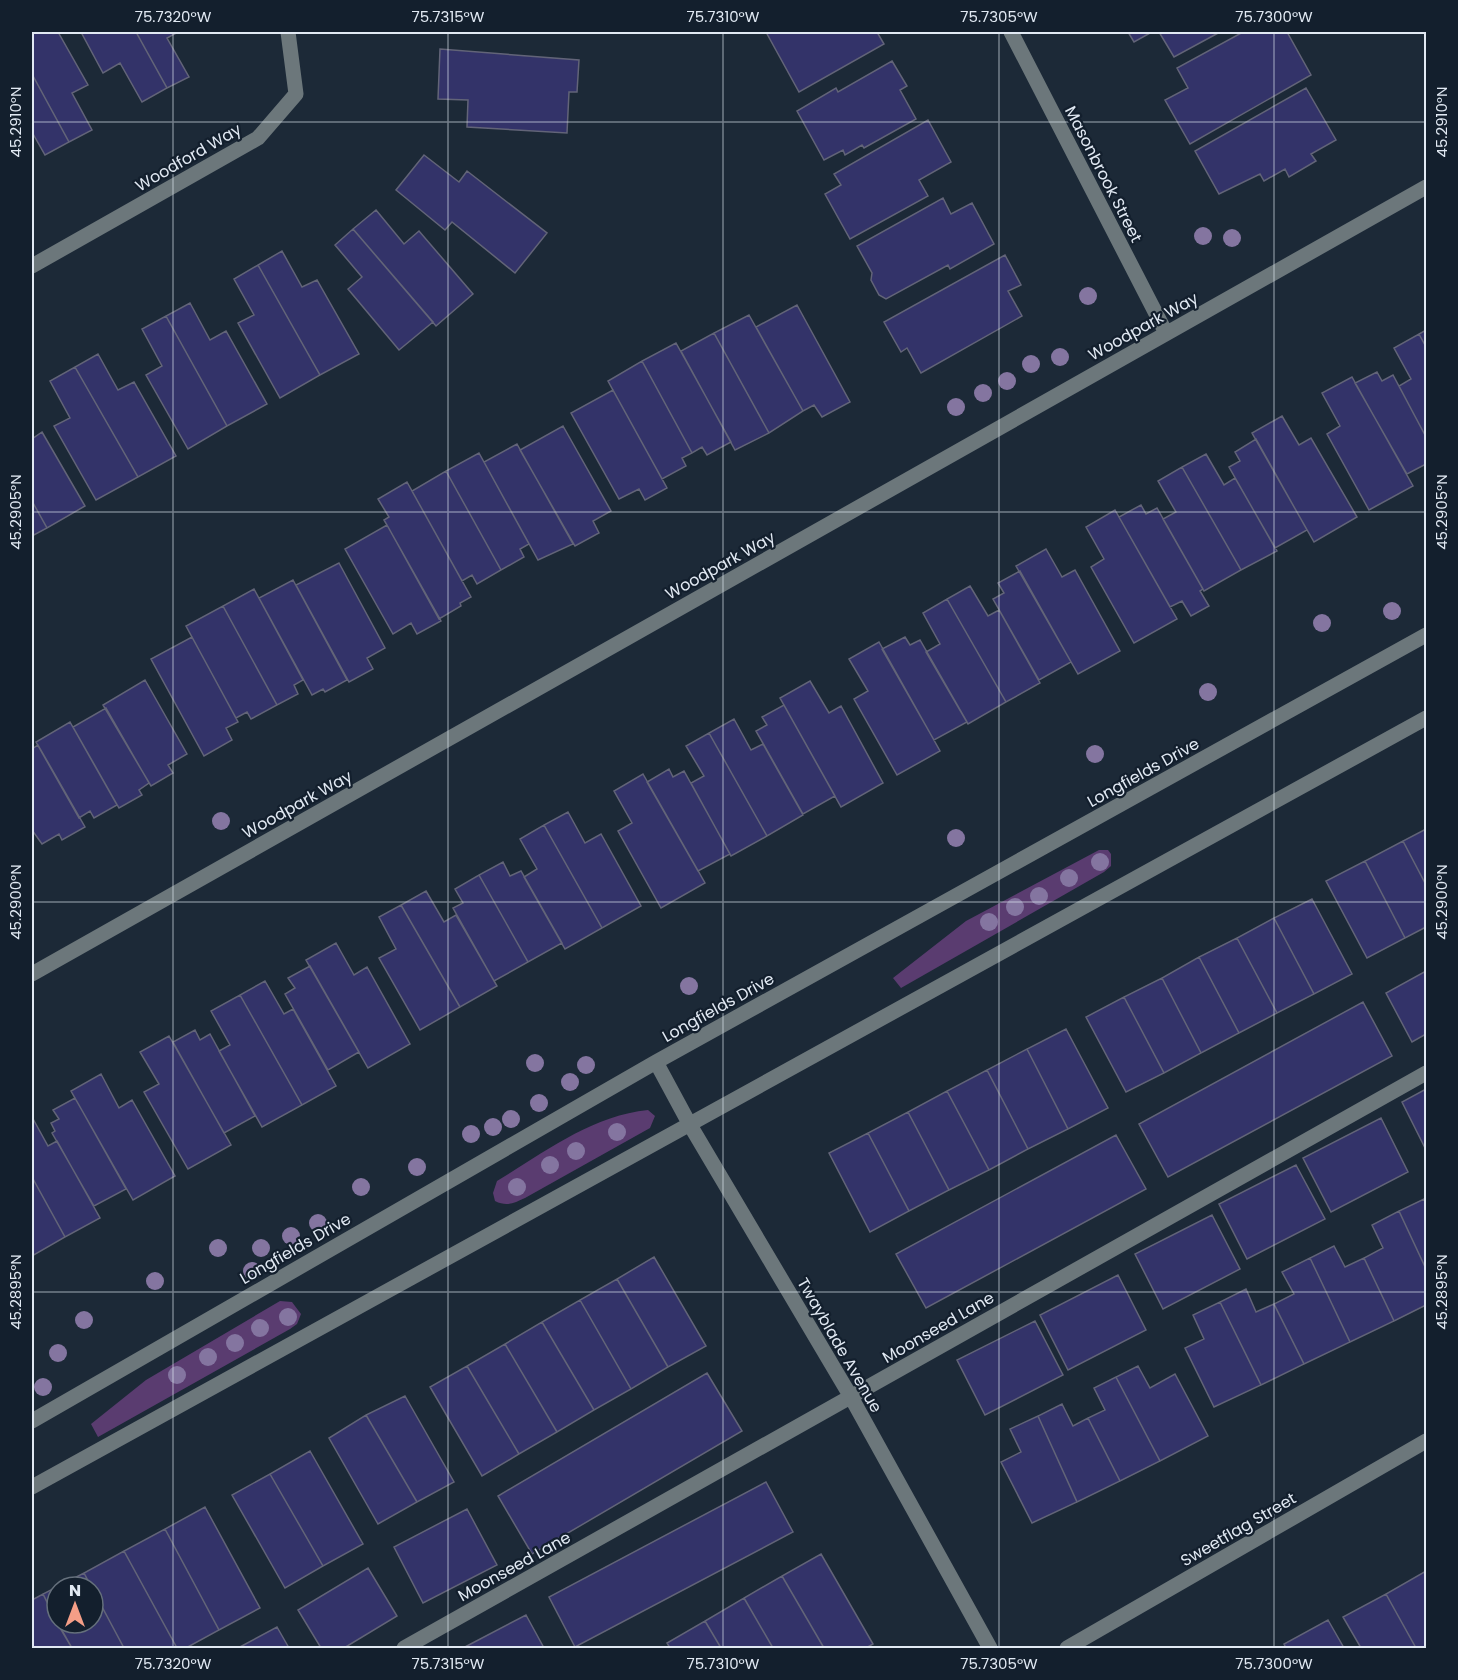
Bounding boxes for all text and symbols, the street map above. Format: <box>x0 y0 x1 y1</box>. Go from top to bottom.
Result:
text: 75.7320°W <box>135 6 212 27</box>
text: 75.7315°W <box>412 6 485 27</box>
text: 75.7310°W <box>687 6 760 27</box>
text: 75.7305°W <box>960 6 1038 27</box>
text: 75.7300°W <box>1235 6 1313 27</box>
text: 45.2910°N <box>5 87 26 158</box>
text: 45.2910°N <box>1431 87 1452 158</box>
street label: Masonbrook Street <box>1059 102 1148 246</box>
street label: Woodford Way <box>131 118 245 197</box>
street label: Woodpark Way <box>1084 287 1202 366</box>
text: 45.2905°N <box>5 474 26 550</box>
text: 45.2905°N <box>1431 474 1452 550</box>
street label: Woodpark Way <box>661 526 779 605</box>
street label: Longfields Drive <box>1083 732 1203 813</box>
street label: Woodpark Way <box>238 765 356 844</box>
text: 45.2900°N <box>5 864 26 940</box>
text: 45.2900°N <box>1431 864 1452 940</box>
street label: Longfields Drive <box>658 967 778 1048</box>
street label: Longfields Drive <box>235 1207 355 1290</box>
text: 45.2895°N <box>5 1254 26 1330</box>
text: 45.2895°N <box>1431 1254 1452 1330</box>
street label: Twayblade Avenue <box>792 1274 888 1417</box>
street label: Moonseed Lane <box>878 1286 998 1369</box>
street label: Sweetflag Street <box>1176 1487 1300 1572</box>
street label: Moonseed Lane <box>454 1526 575 1607</box>
north arrow <box>45 1575 105 1635</box>
text: N <box>69 1579 81 1602</box>
text: 75.7320°W <box>135 1653 212 1674</box>
text: 75.7315°W <box>412 1653 485 1674</box>
text: 75.7310°W <box>687 1653 760 1674</box>
text: 75.7305°W <box>960 1653 1038 1674</box>
text: 75.7300°W <box>1235 1653 1313 1674</box>

